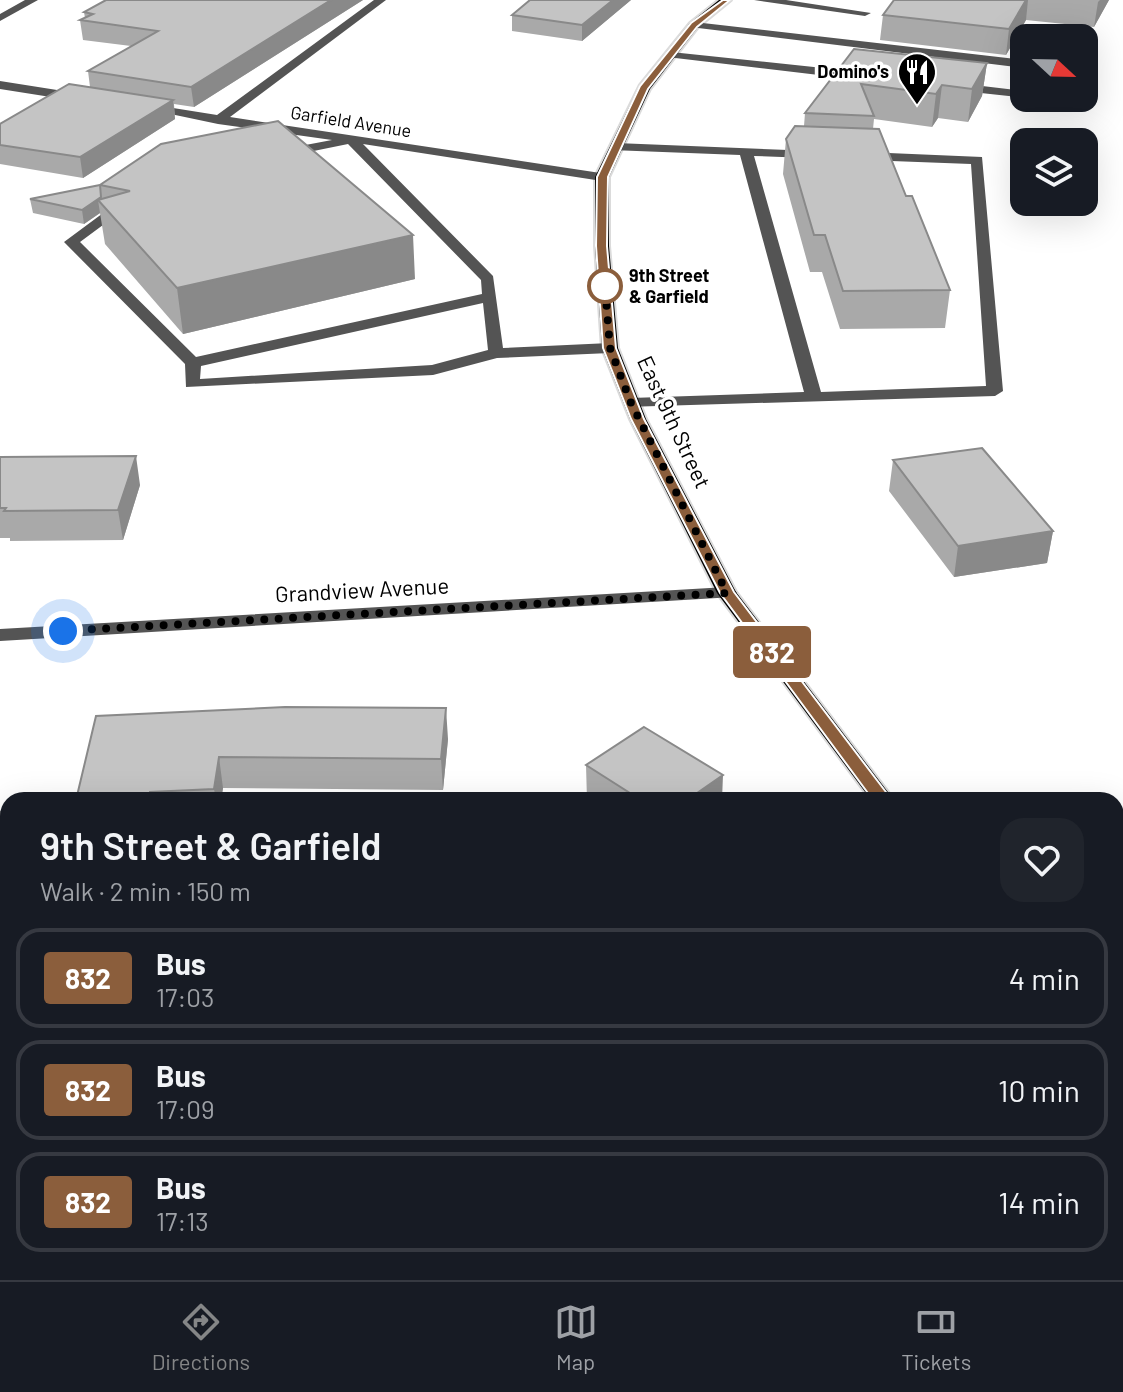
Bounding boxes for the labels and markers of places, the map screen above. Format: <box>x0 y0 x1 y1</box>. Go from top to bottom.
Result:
restaurant icon: Domino's <box>896 51 938 106</box>
place label: Domino's <box>817 60 889 82</box>
place label: 9th Street & Garfield <box>629 264 709 307</box>
marker: 9th Street & Garfield <box>588 269 622 303</box>

